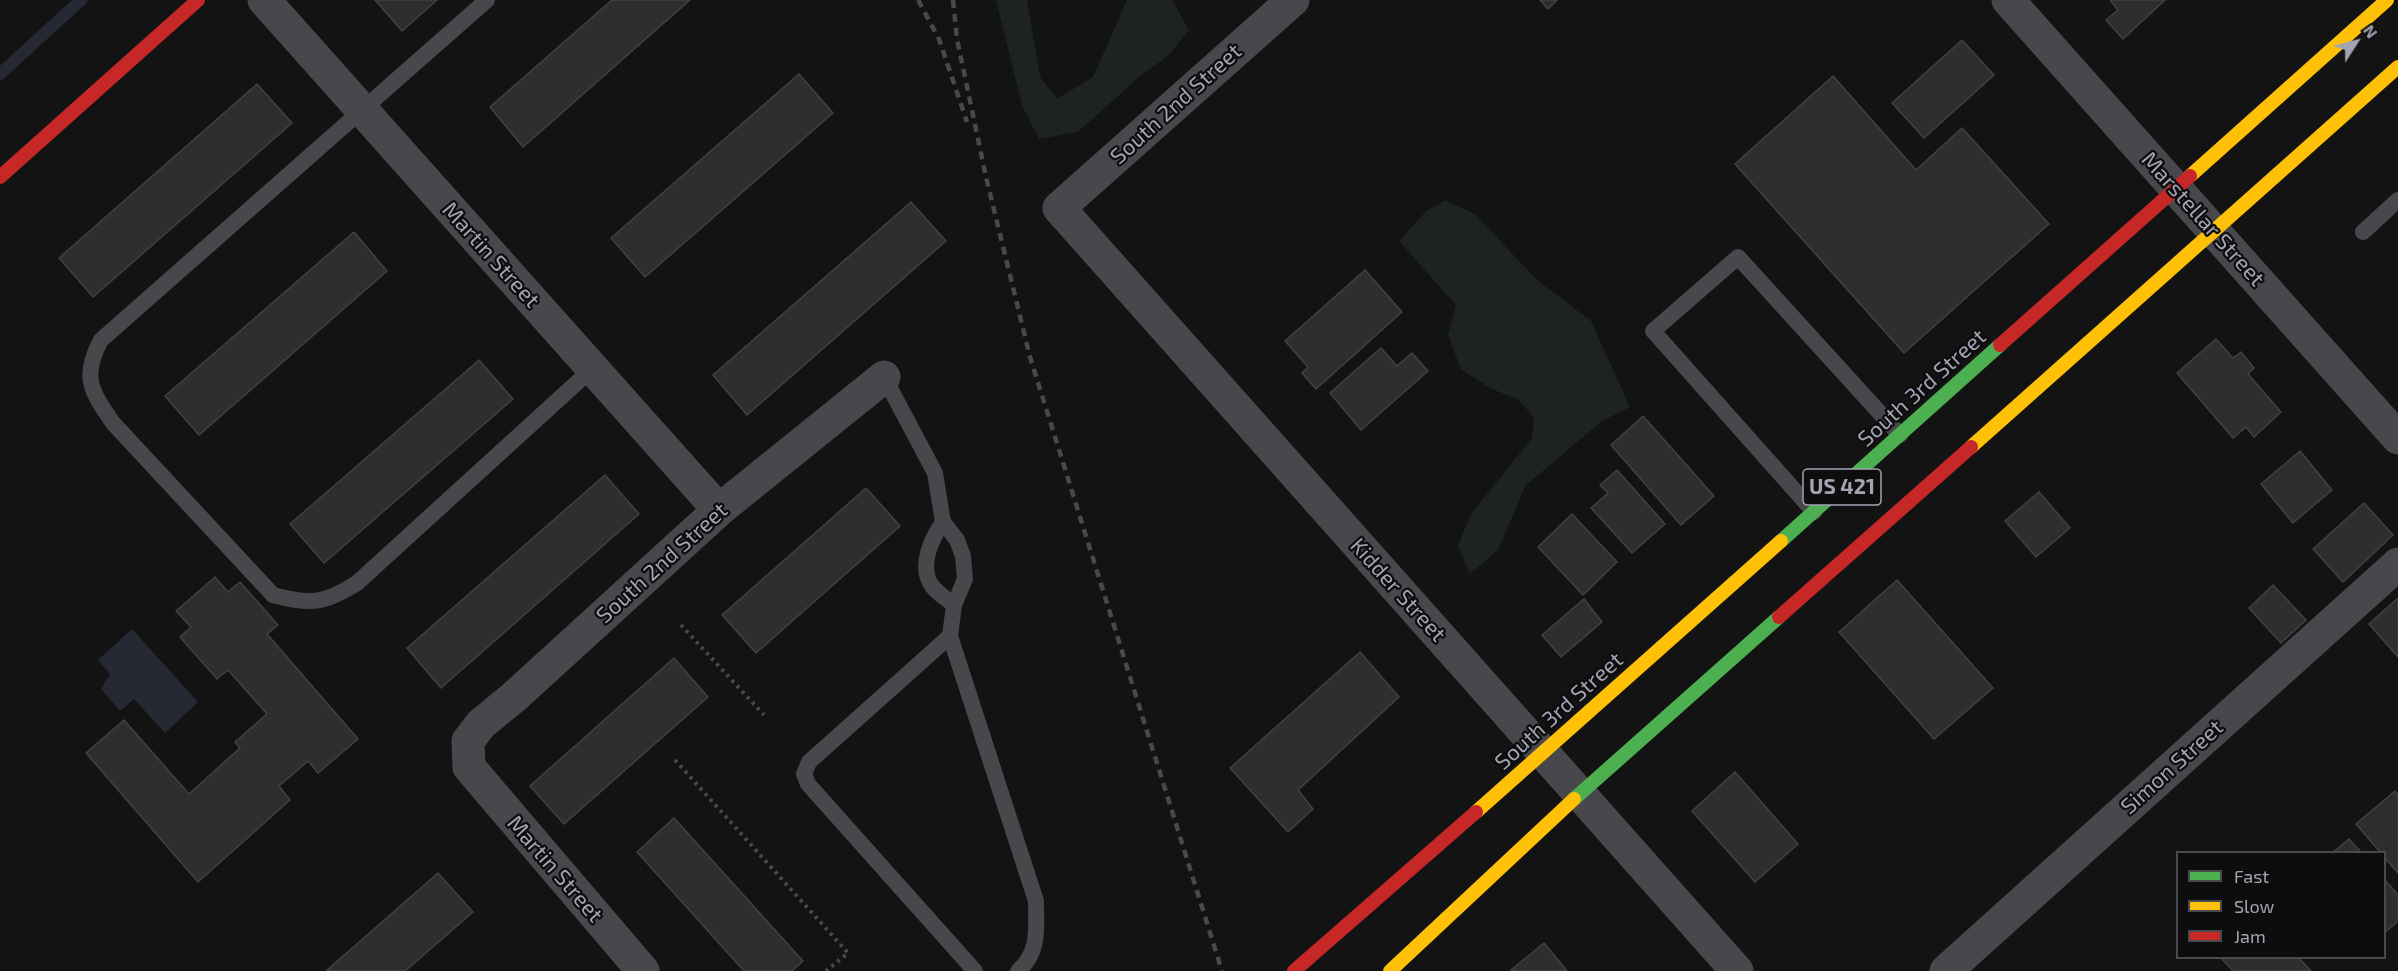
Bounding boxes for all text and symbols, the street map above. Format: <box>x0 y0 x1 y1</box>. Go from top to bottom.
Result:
north arrow <box>2326 12 2386 72</box>
text: N <box>2360 21 2382 41</box>
street label: South 2nd Street <box>1105 38 1247 170</box>
street label: Marstellar Street <box>2136 146 2270 292</box>
street label: Martin Street <box>437 197 545 313</box>
street label: South 3rd Street <box>1853 324 1991 452</box>
road number: US 421 <box>1803 469 1881 505</box>
street label: South 2nd Street <box>591 497 733 629</box>
street label: Kidder Street <box>1345 533 1451 647</box>
street label: South 3rd Street <box>1490 647 1628 775</box>
street label: Simon Street <box>2115 714 2229 820</box>
street label: Martin Street <box>501 810 609 928</box>
legend <box>2176 851 2386 959</box>
text: Fast <box>2234 865 2269 887</box>
text: Slow <box>2234 895 2274 917</box>
text: Jam <box>2234 925 2266 947</box>

